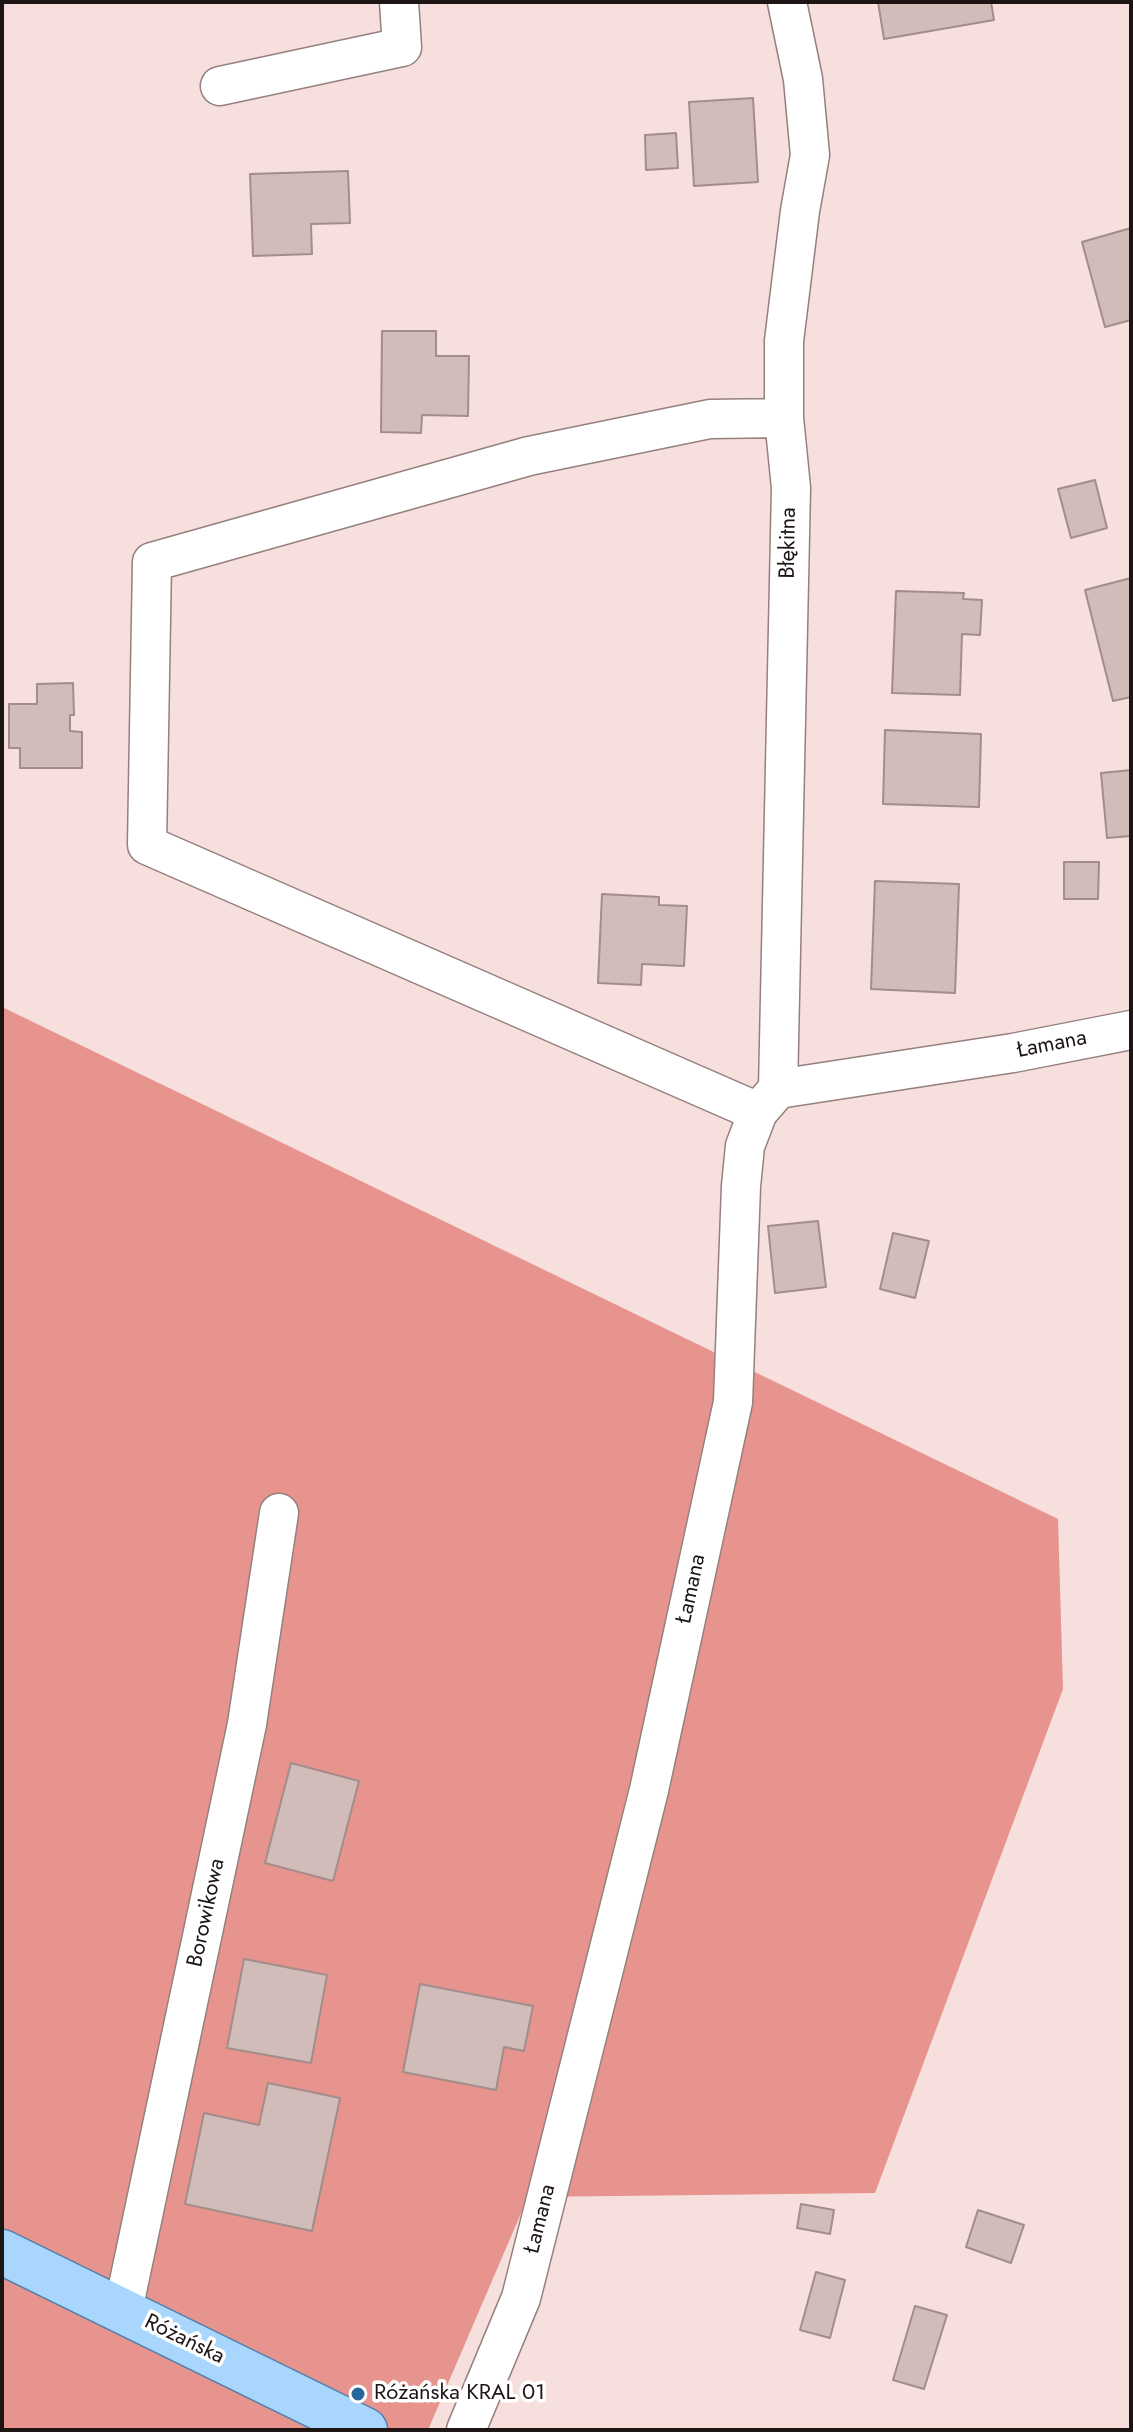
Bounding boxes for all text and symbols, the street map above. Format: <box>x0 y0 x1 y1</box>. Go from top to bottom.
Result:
street label: Błękitna <box>775 507 803 579</box>
street label: Łamana <box>1015 1025 1089 1065</box>
street label: Łamana <box>672 1552 712 1626</box>
street label: Borowikowa <box>183 1856 231 1970</box>
street label: Łamana <box>520 2182 562 2256</box>
street label: Różańska <box>140 2309 228 2371</box>
place label: Różańska KRAL 01 <box>374 2381 545 2407</box>
marker: Różańska KRAL 01 <box>349 2385 367 2403</box>

